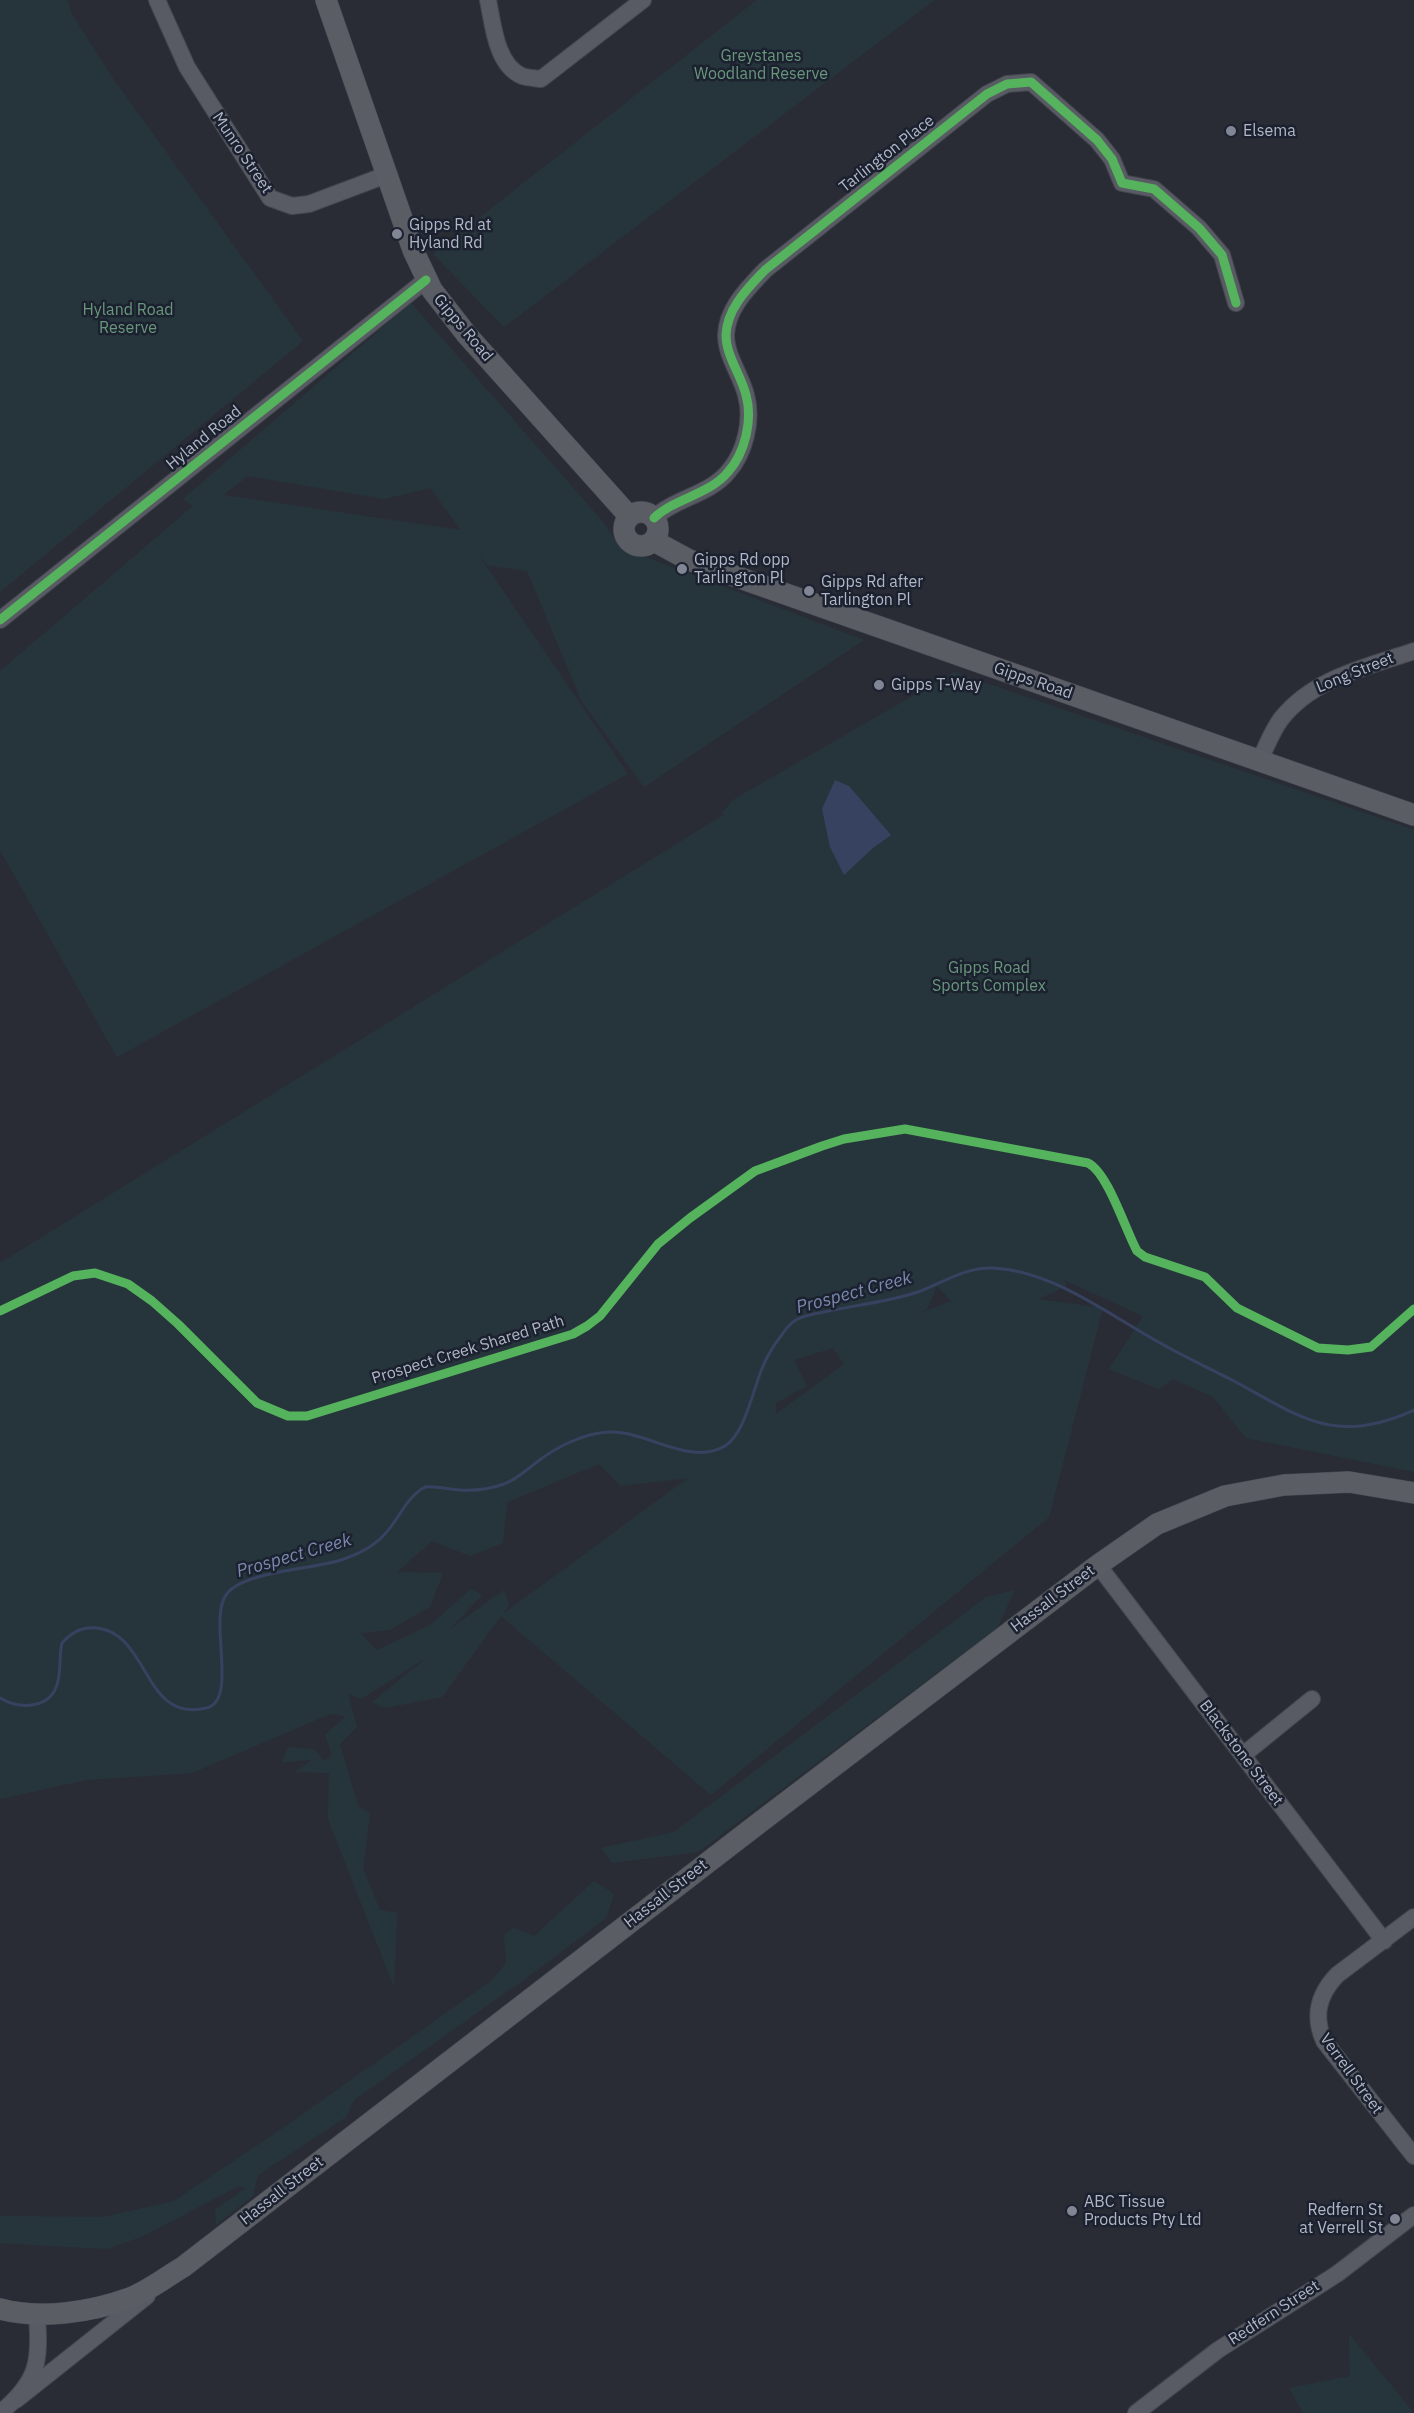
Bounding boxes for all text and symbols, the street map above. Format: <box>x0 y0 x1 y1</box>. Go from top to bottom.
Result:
park label: Greystanes Woodland Reserve <box>694 46 828 84</box>
street label: Munro Street <box>208 109 276 197</box>
street label: Tarlington Place <box>836 111 938 197</box>
place label: Elsema <box>1243 121 1296 141</box>
marker: Elsema <box>1224 124 1238 138</box>
place label: Gipps Rd at Hyland Rd <box>409 215 491 253</box>
marker: Gipps Rd at Hyland Rd <box>390 227 404 241</box>
street label: Gipps Road <box>429 290 497 366</box>
park label: Hyland Road Reserve <box>82 300 174 338</box>
street label: Hyland Road <box>163 402 245 474</box>
place label: Gipps Rd opp Tarlington Pl <box>694 550 790 588</box>
marker: Gipps Rd opp Tarlington Pl <box>675 562 689 576</box>
place label: Gipps Rd after Tarlington Pl <box>821 572 923 610</box>
marker: Gipps Rd after Tarlington Pl <box>802 584 816 598</box>
street label: Long Street <box>1313 649 1397 697</box>
street label: Gipps Road <box>991 659 1075 703</box>
place label: Gipps T-Way <box>891 675 981 695</box>
marker: Gipps T-Way <box>872 678 886 692</box>
park label: Gipps Road Sports Complex <box>932 958 1046 996</box>
water label: Prospect Creek <box>794 1267 914 1319</box>
street label: Prospect Creek Shared Path <box>369 1312 567 1388</box>
water label: Prospect Creek <box>234 1529 354 1583</box>
street label: Hassall Street <box>1007 1561 1099 1637</box>
street label: Blackstone Street <box>1195 1696 1287 1810</box>
street label: Hassall Street <box>621 1856 711 1932</box>
street label: Verrell Street <box>1315 2030 1387 2118</box>
street label: Hassall Street <box>237 2153 327 2229</box>
place label: ABC Tissue Products Pty Ltd <box>1084 2192 1202 2230</box>
place label: Redfern St at Verrell St <box>1299 2200 1383 2238</box>
marker: ABC Tissue Products Pty Ltd <box>1065 2204 1079 2218</box>
marker: Redfern St at Verrell St <box>1388 2212 1402 2226</box>
street label: Redfern Street <box>1225 2276 1323 2350</box>

